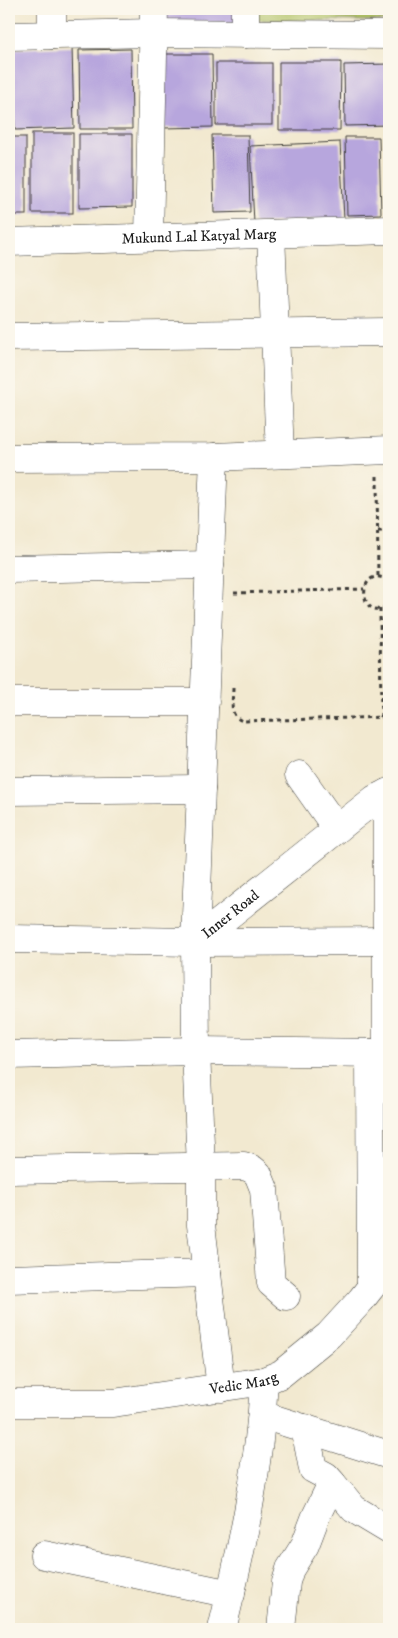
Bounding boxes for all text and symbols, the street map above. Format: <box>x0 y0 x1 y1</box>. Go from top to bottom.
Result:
street label: Mukund Lal Katyal Marg <box>121 224 277 248</box>
street label: Inner Road <box>198 885 263 943</box>
street label: Vedic Marg <box>207 1367 281 1398</box>

